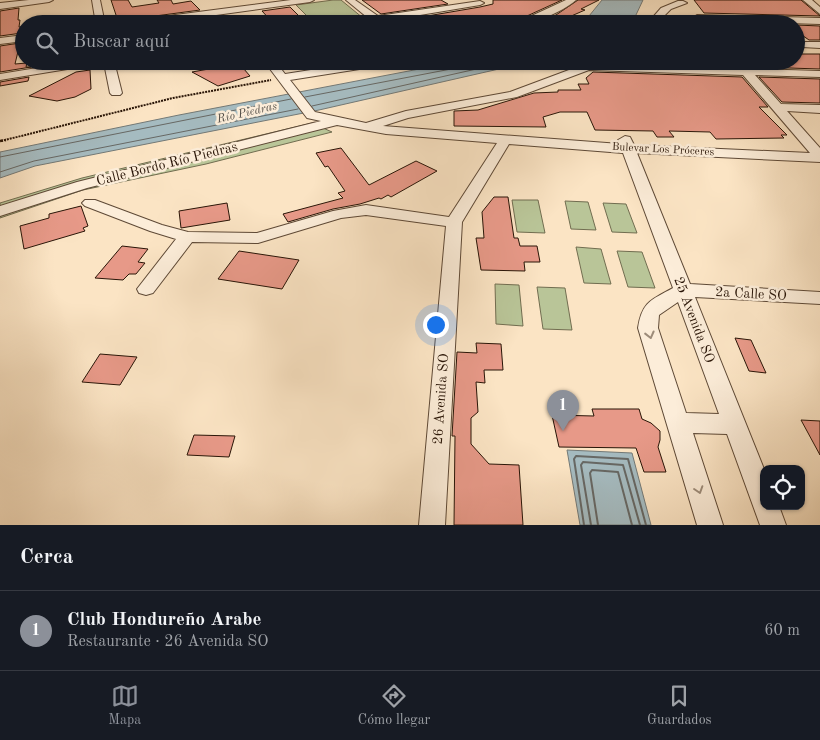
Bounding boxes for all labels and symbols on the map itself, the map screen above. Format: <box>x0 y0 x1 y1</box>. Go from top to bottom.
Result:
water label: Río Piedras <box>215 100 278 126</box>
street label: Calle Bordo Río Piedras <box>95 140 239 188</box>
street label: Bulevar Los Próceres <box>612 142 715 158</box>
street label: 25 Avenida SO <box>671 275 717 365</box>
street label: 2a Calle SO <box>715 285 787 303</box>
your location <box>423 312 449 338</box>
one-way arrow <box>645 330 655 338</box>
street label: 26 Avenida SO <box>431 353 451 445</box>
pin: 1 <box>547 390 579 431</box>
one-way arrow <box>693 485 703 493</box>

